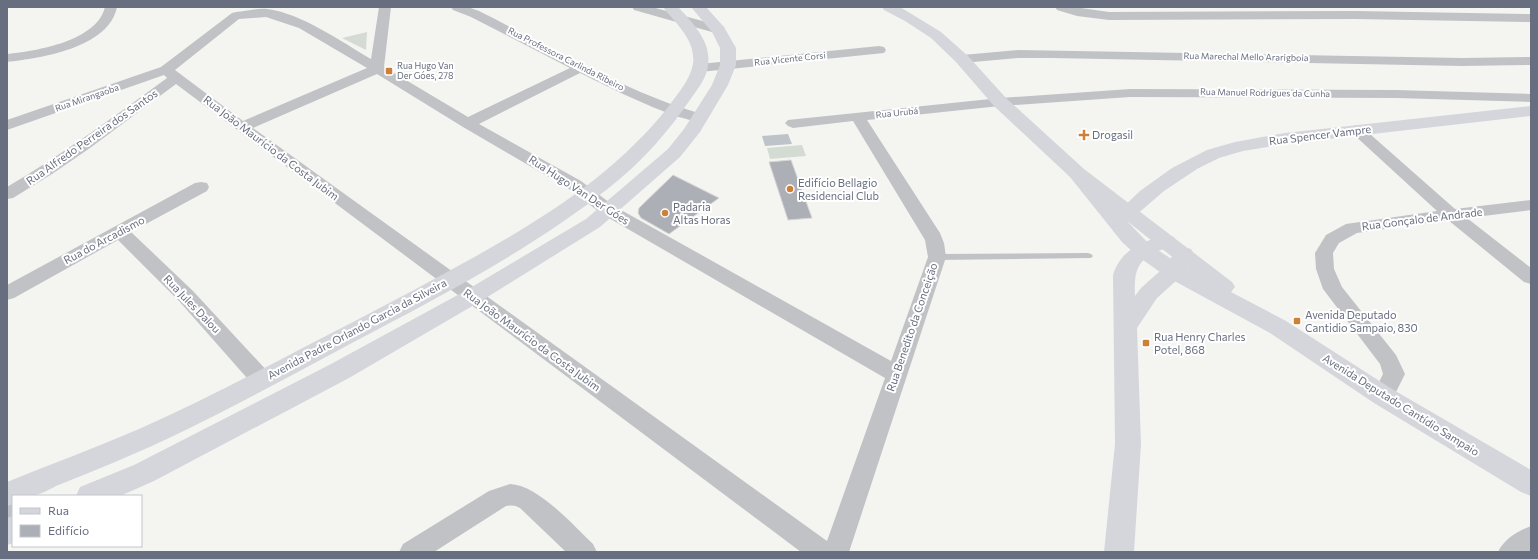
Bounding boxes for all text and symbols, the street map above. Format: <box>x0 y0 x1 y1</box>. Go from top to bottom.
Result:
street label: Rua Professora Carlinda Ribeiro <box>506 24 626 93</box>
street label: Rua Vicente Corsi <box>754 49 826 68</box>
street label: Rua Marechal Mello Ararigboia <box>1183 50 1309 63</box>
place label: Rua Hugo Van Der Góes, 278 <box>397 60 454 81</box>
marker: Rua Hugo Van Der Góes, 278 <box>384 66 394 76</box>
street label: Rua Mirangaoba <box>54 81 120 114</box>
street label: Rua Alfredo Perreira dos Santos <box>24 86 160 187</box>
street label: Rua Manuel Rodrigues da Cunha <box>1200 86 1330 99</box>
street label: Rua João Maurício da Costa Jubim <box>201 93 341 203</box>
street label: Rua Urubá <box>875 105 919 120</box>
street label: Rua Spencer Vampre <box>1268 122 1372 147</box>
place label: Drogasil <box>1092 128 1133 141</box>
marker: Drogasil <box>1079 130 1089 140</box>
street label: Rua Hugo Van Der Góes <box>527 152 632 227</box>
place label: Edifício Bellagio Residencial Club <box>798 176 879 202</box>
marker: Edifício Bellagio Residencial Club <box>785 184 795 194</box>
place label: Padaria Altas Horas <box>673 200 731 226</box>
street label: Rua Gonçalo de Andrade <box>1361 205 1483 232</box>
marker: Padaria Altas Horas <box>660 208 670 218</box>
street label: Rua do Arcadismo <box>61 213 147 266</box>
street label: Rua Benedito da Conceição <box>883 260 940 393</box>
street label: Rua Jules Dalou <box>161 272 223 336</box>
street label: Avenida Padre Orlando Garcia da Silveira <box>265 276 448 381</box>
street label: Rua João Maurício da Costa Jubim <box>461 286 603 394</box>
place label: Avenida Deputado Cantidio Sampaio, 830 <box>1305 308 1418 334</box>
marker: Avenida Deputado Cantidio Sampaio, 830 <box>1292 316 1302 326</box>
place label: Rua Henry Charles Potel, 868 <box>1154 330 1245 356</box>
marker: Rua Henry Charles Potel, 868 <box>1141 338 1151 348</box>
street label: Avenida Deputado Cantídio Sampaio <box>1321 351 1482 458</box>
legend <box>12 495 142 547</box>
text: Rua <box>48 503 69 517</box>
text: Edifício <box>48 523 89 537</box>

